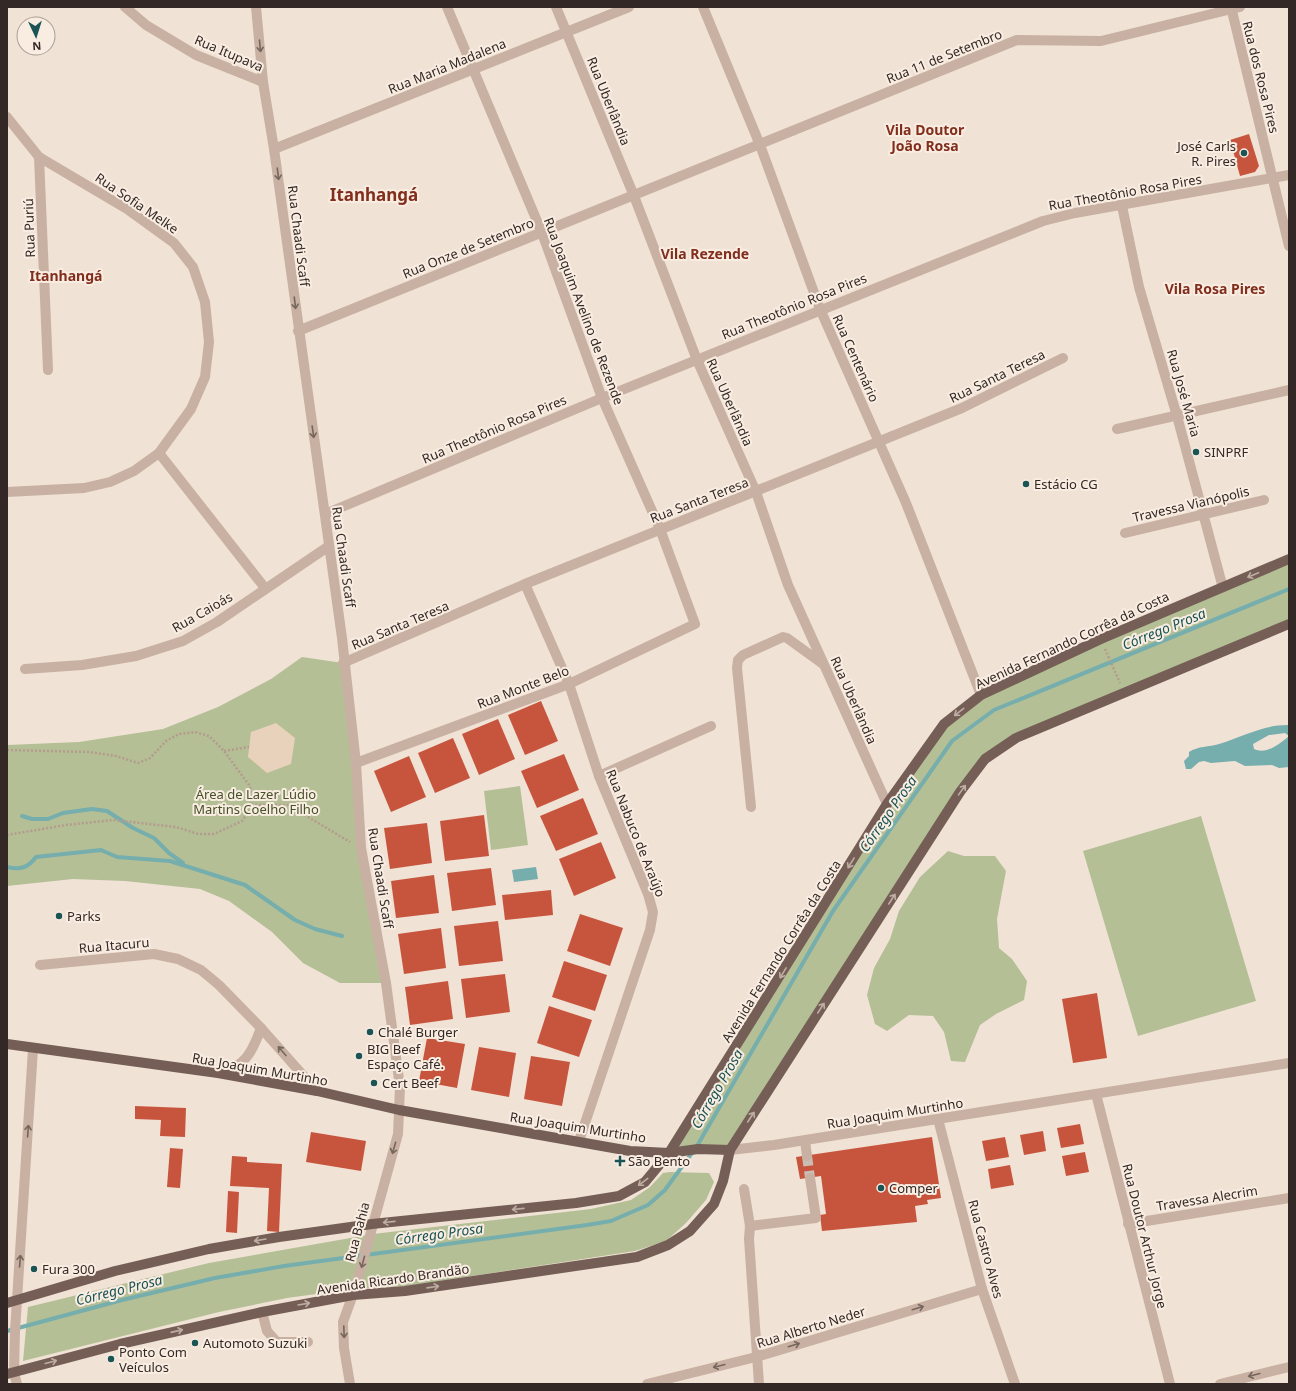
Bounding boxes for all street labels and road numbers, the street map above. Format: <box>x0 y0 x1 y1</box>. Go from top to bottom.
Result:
street label: Rua dos Rosa Pires <box>1238 19 1284 135</box>
street label: Rua 11 de Setembro <box>883 24 1005 87</box>
street label: Rua Itupava <box>192 30 266 76</box>
street label: Rua Maria Madalena <box>385 34 509 98</box>
street label: Rua Uberlândia <box>583 54 635 148</box>
street label: Rua Sofia Melke <box>92 168 182 238</box>
street label: Rua Theotônio Rosa Pires <box>1047 170 1203 214</box>
street label: Rua Chaadi Scaff <box>284 184 314 289</box>
street label: Rua Puriú <box>19 198 39 258</box>
street label: Rua Onze de Setembro <box>400 213 536 283</box>
street label: Rua Joaquim Avelino de Rezende <box>540 215 628 407</box>
street label: Rua Theotônio Rosa Pires <box>719 269 869 343</box>
street label: Rua Centenário <box>829 311 883 405</box>
street label: Rua Santa Teresa <box>946 345 1048 407</box>
street label: Rua José Maria <box>1163 347 1205 439</box>
street label: Rua Uberlândia <box>703 355 757 449</box>
street label: Rua Theotônio Rosa Pires <box>419 390 569 468</box>
street label: Rua Santa Teresa <box>647 473 751 527</box>
street label: Travessa Vianópolis <box>1131 482 1251 526</box>
street label: Rua Chaadi Scaff <box>328 505 360 610</box>
street label: Rua Caioás <box>168 587 236 637</box>
street label: Avenida Fernando Corrêa da Costa <box>972 587 1172 693</box>
street label: Rua Santa Teresa <box>349 596 451 654</box>
street label: Rua Uberlândia <box>827 653 881 747</box>
street label: Rua Monte Belo <box>475 661 572 713</box>
street label: Rua Nabuco de Araújo <box>602 767 670 900</box>
street label: Rua Chaadi Scaff <box>364 826 398 931</box>
street label: Avenida Fernando Corrêa da Costa <box>717 856 845 1046</box>
street label: Rua Itacuru <box>78 933 150 957</box>
street label: Rua Joaquim Murtinho <box>191 1048 329 1090</box>
street label: Rua Joaquim Murtinho <box>826 1093 964 1133</box>
street label: Rua Joaquim Murtinho <box>509 1107 647 1147</box>
street label: Rua Doutor Arthur Jorge <box>1118 1162 1172 1310</box>
street label: Travessa Alecrim <box>1155 1181 1259 1215</box>
street label: Rua Castro Alves <box>964 1198 1008 1300</box>
street label: Rua Bahia <box>340 1200 374 1264</box>
street label: Avenida Ricardo Brandão <box>316 1259 470 1299</box>
street label: Rua Alberto Neder <box>754 1302 868 1352</box>

